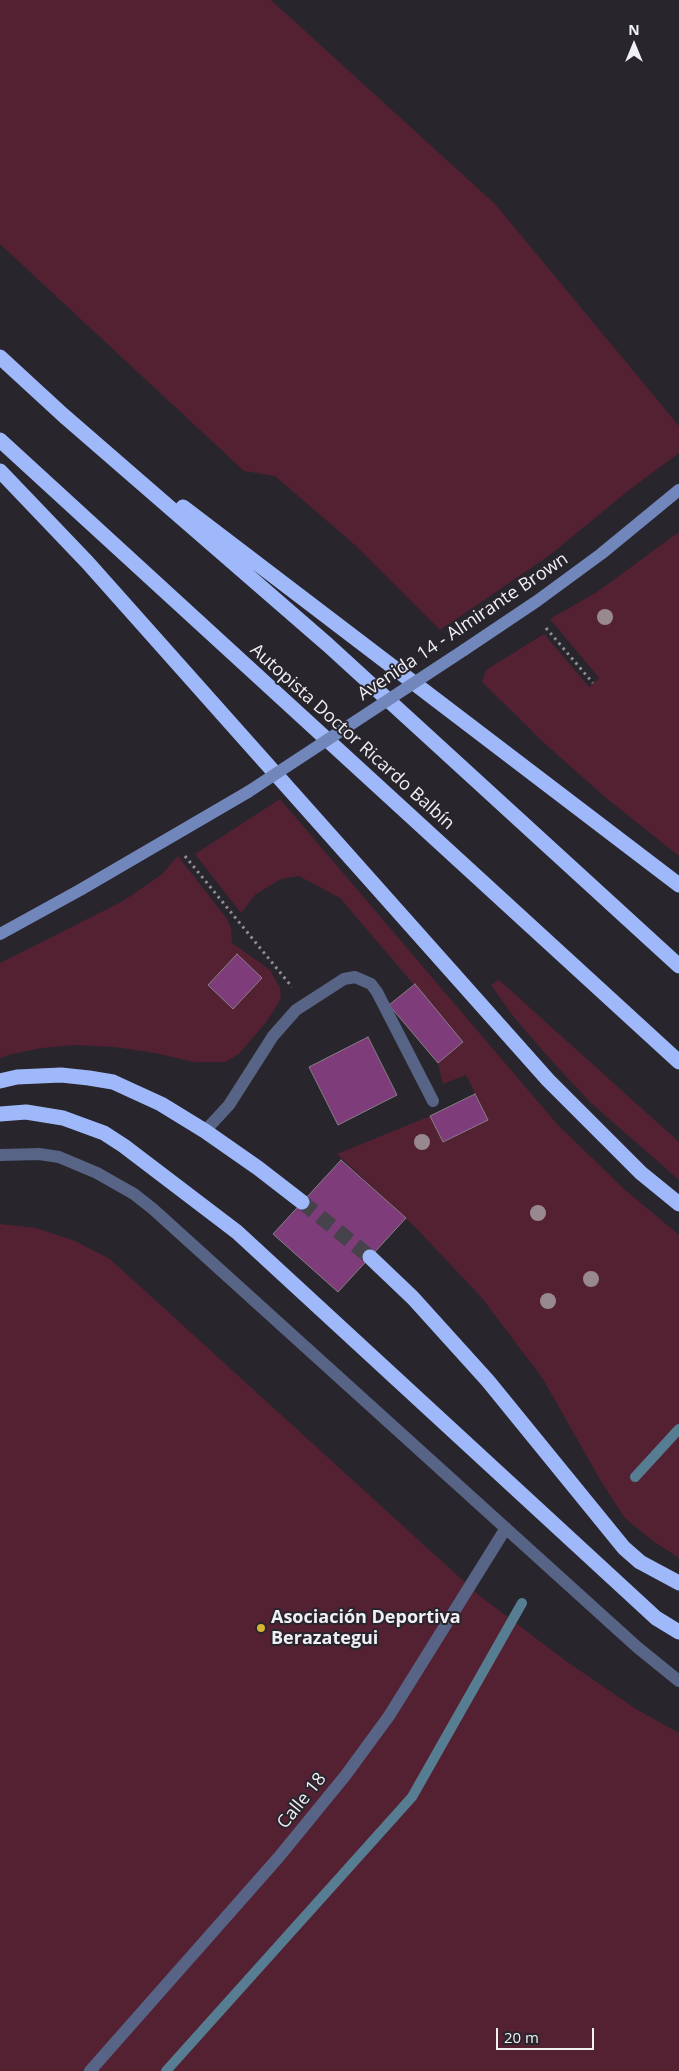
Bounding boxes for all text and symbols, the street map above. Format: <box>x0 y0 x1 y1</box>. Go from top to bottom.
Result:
north arrow <box>609 20 659 70</box>
text: N <box>628 20 640 39</box>
street label: Avenida 14 - Almirante Brown <box>354 548 572 706</box>
street label: Autopista Doctor Ricardo Balbín <box>245 639 459 835</box>
place label: Asociación Deportiva Berazategui <box>271 1607 461 1650</box>
marker: Asociación Deportiva Berazategui <box>255 1622 267 1634</box>
street label: Calle 18 <box>273 1769 331 1833</box>
scale bar <box>499 2018 596 2050</box>
text: 20 m <box>504 2027 539 2047</box>

